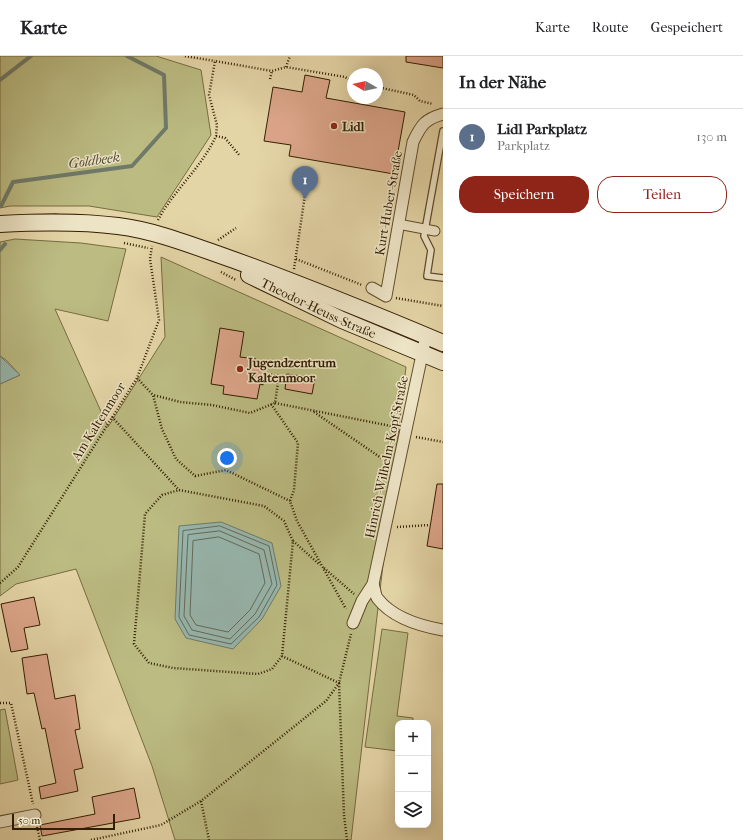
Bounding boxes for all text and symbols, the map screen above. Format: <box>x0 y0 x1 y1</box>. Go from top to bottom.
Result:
text: Karte <box>20 17 67 39</box>
text: Karte <box>535 19 570 36</box>
text: Route <box>592 19 629 36</box>
text: Gespeichert <box>651 19 723 36</box>
north arrow <box>347 68 383 104</box>
text: In der Nähe <box>459 72 546 92</box>
place label: Lidl <box>342 119 365 134</box>
text: Lidl Parkplatz <box>497 120 587 138</box>
marker: Lidl <box>329 121 339 131</box>
text: 1 <box>470 129 474 144</box>
text: 130 m <box>696 129 727 144</box>
text: Parkplatz <box>497 138 550 153</box>
water label: Goldbeek <box>67 148 121 173</box>
street label: Kurt-Huber-Straße <box>372 149 405 257</box>
pin: 1 <box>292 166 318 199</box>
button: Speichern <box>459 176 589 213</box>
button: Teilen <box>597 176 727 213</box>
street label: Theodor-Heuss-Straße <box>258 275 379 342</box>
place label: Jugendzentrum Kaltenmoor <box>246 355 336 385</box>
marker: Jugendzentrum Kaltenmoor <box>235 364 245 374</box>
street label: Hinrich-Wilhelm-Kopf-Straße <box>362 374 411 540</box>
street label: Am Kaltenmoor <box>68 379 129 464</box>
your location <box>217 448 237 468</box>
map controls <box>395 720 431 828</box>
button: + <box>395 720 431 756</box>
button: − <box>395 756 431 792</box>
button: layers <box>395 792 431 828</box>
scale bar <box>12 812 115 831</box>
text: 50 m <box>18 814 40 827</box>

